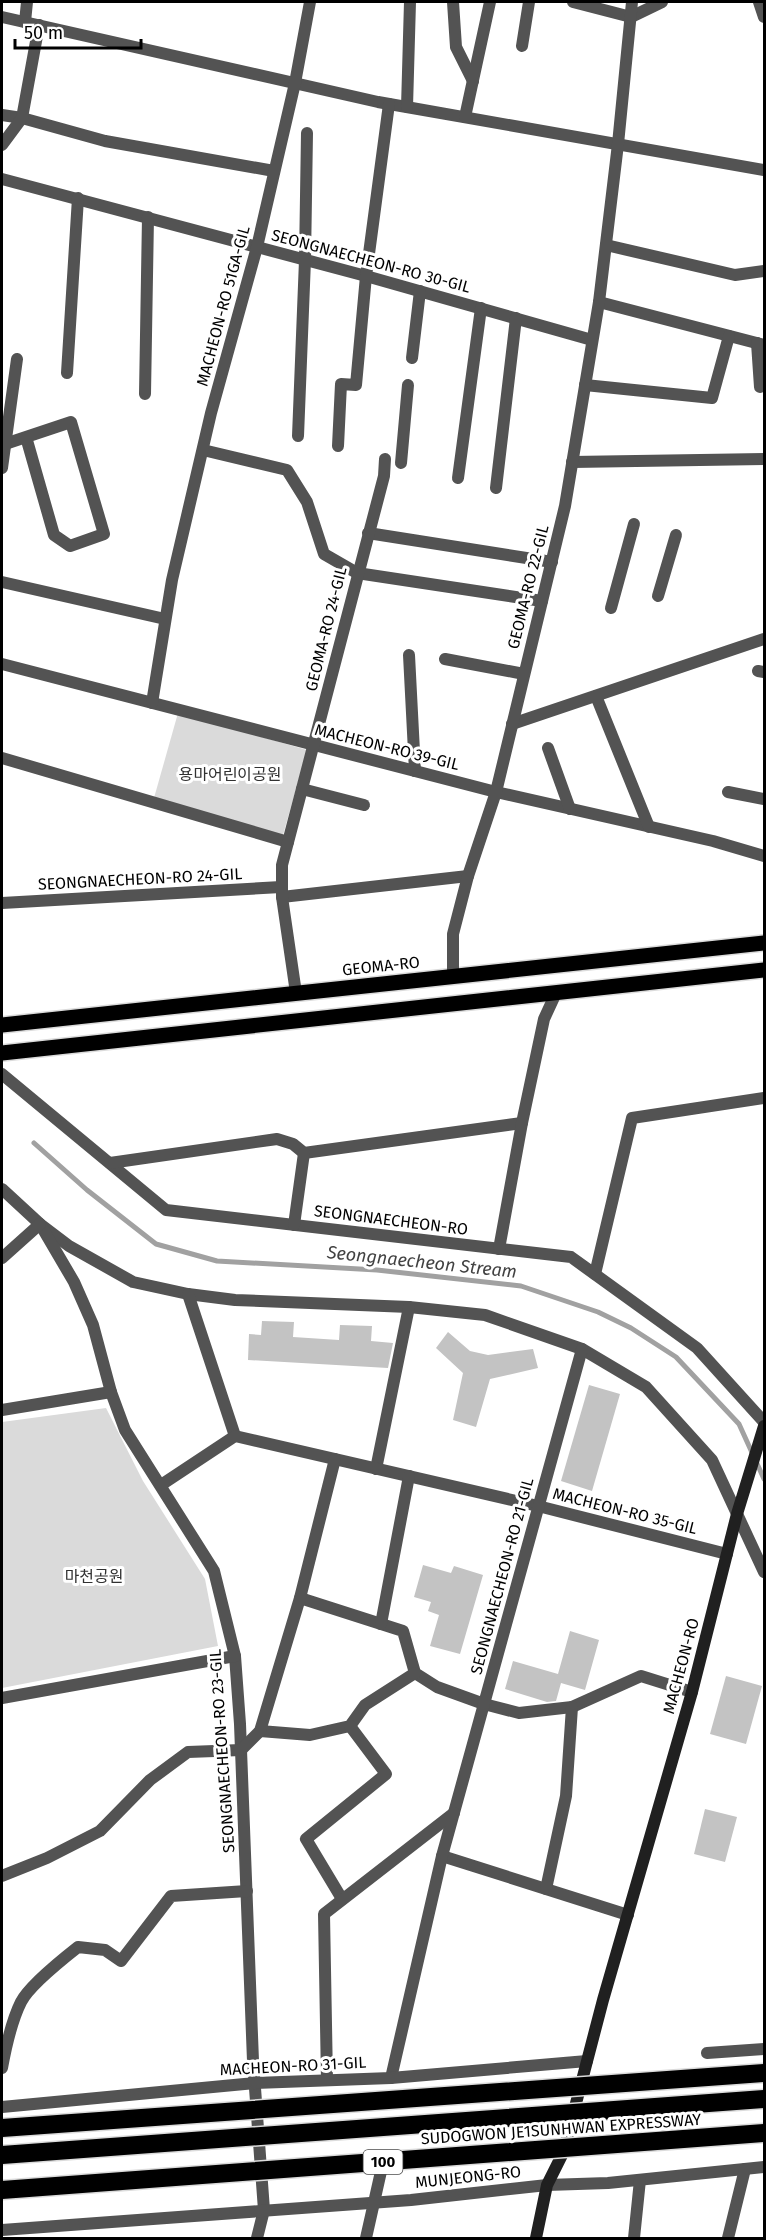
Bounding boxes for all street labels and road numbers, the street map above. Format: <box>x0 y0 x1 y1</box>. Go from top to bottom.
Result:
street label: MACHEON-RO 51GA-GIL <box>192 224 254 388</box>
street label: SEONGNAECHEON-RO 30-GIL <box>269 225 473 297</box>
street label: GEOMA-RO 22-GIL <box>503 523 553 651</box>
street label: GEOMA-RO 24-GIL <box>301 565 351 693</box>
street label: MACHEON-RO 39-GIL <box>313 720 461 774</box>
street label: SEONGNAECHEON-RO 24-GIL <box>37 864 243 894</box>
street label: GEOMA-RO <box>341 952 421 980</box>
street label: SEONGNAECHEON-RO <box>313 1201 469 1239</box>
street label: SEONGNAECHEON-RO 21-GIL <box>467 1476 537 1676</box>
street label: MACHEON-RO 35-GIL <box>551 1484 699 1538</box>
street label: MACHEON-RO <box>659 1616 703 1716</box>
street label: SEONGNAECHEON-RO 23-GIL <box>205 1648 239 1854</box>
street label: MACHEON-RO 31-GIL <box>219 2053 367 2079</box>
street label: SUDOGWON JE1SUNHWAN EXPRESSWAY <box>420 2110 702 2148</box>
road number: 100 <box>364 2150 403 2174</box>
street label: MUNJEONG-RO <box>414 2162 522 2192</box>

